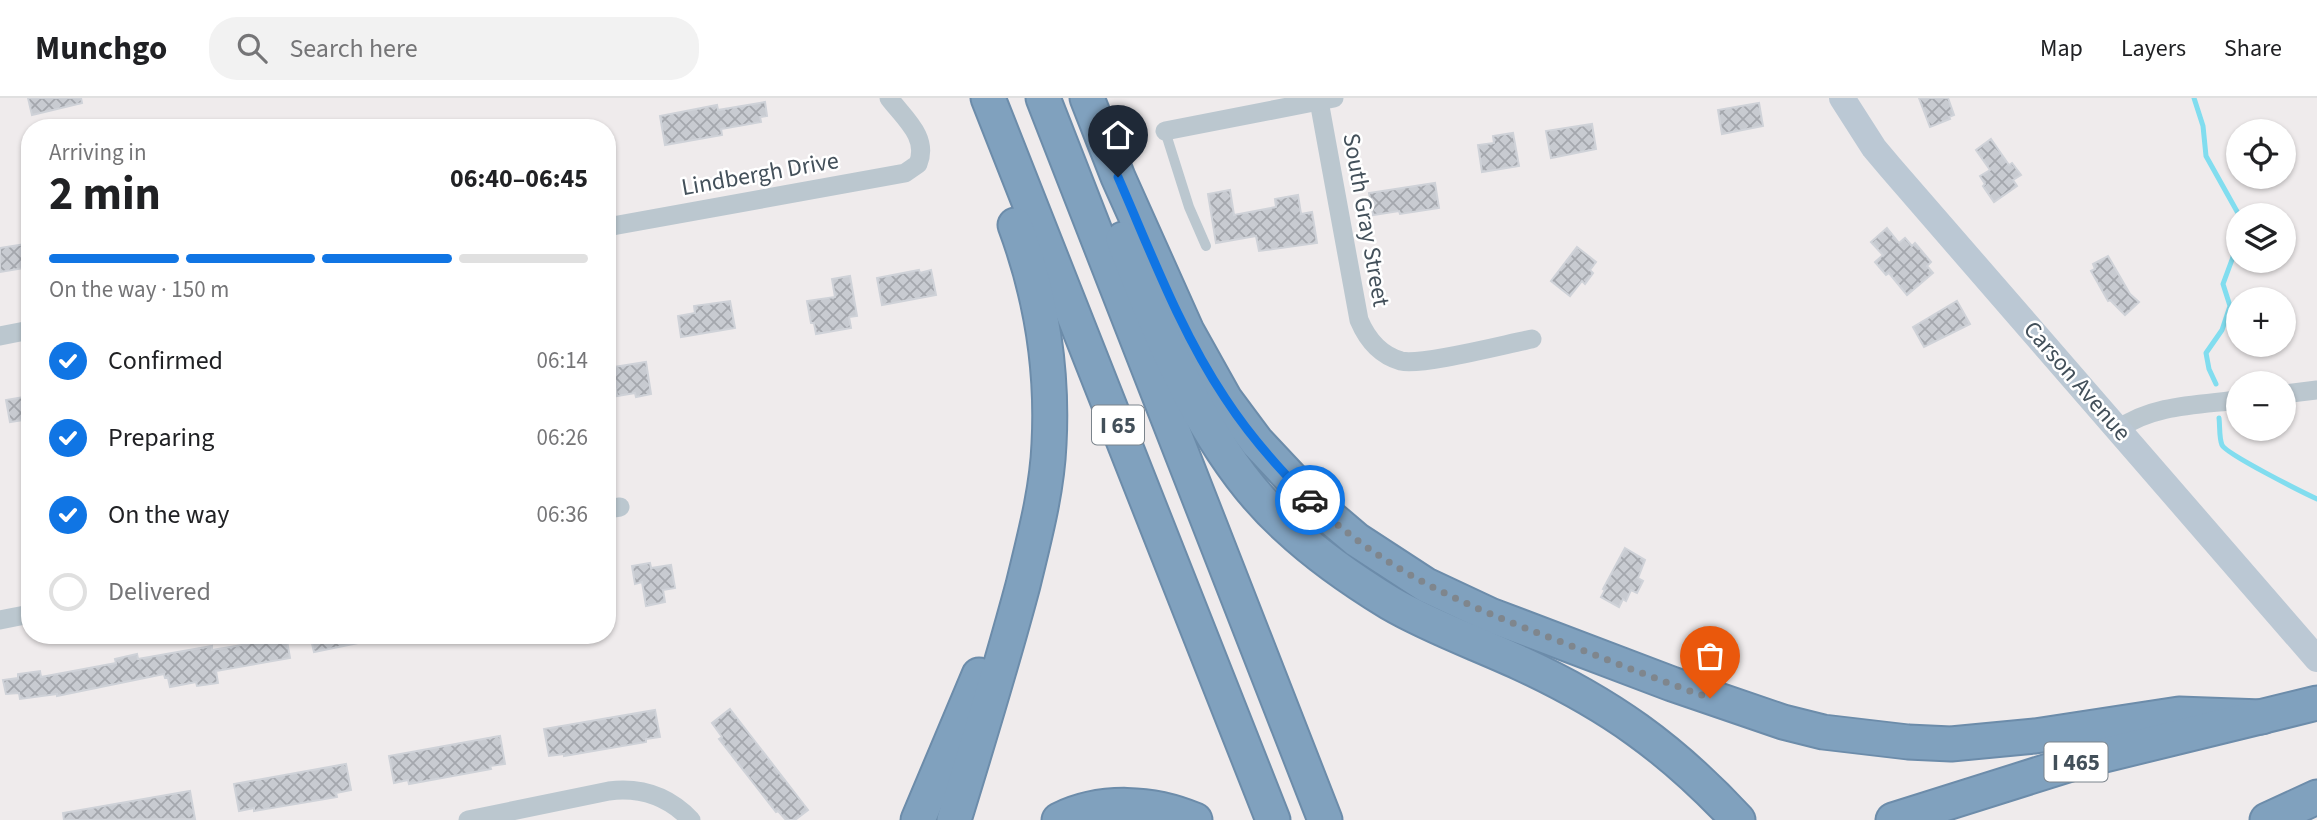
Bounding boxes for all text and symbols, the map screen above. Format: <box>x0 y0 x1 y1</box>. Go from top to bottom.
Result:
search box <box>209 17 699 80</box>
text: Munchgo <box>35 25 167 72</box>
icon: search <box>233 29 271 67</box>
text: Search here <box>289 30 418 67</box>
text: Map <box>2040 31 2083 66</box>
text: Layers <box>2121 31 2186 66</box>
text: Share <box>2224 31 2282 66</box>
pin <box>1088 105 1148 177</box>
icon: home <box>1099 116 1137 154</box>
map controls <box>2226 119 2296 441</box>
button: locate <box>2226 119 2296 189</box>
street label: South Gray Street <box>1334 130 1398 310</box>
text: Arriving in <box>49 136 147 169</box>
street label: Lindbergh Drive <box>679 143 841 205</box>
text: 06:40–06:45 <box>450 160 588 197</box>
text: 2 min <box>49 162 161 227</box>
button: layers <box>2226 203 2296 273</box>
text: On the way · 150 m <box>49 273 229 306</box>
button: + <box>2226 287 2296 357</box>
street label: Carson Avenue <box>2015 313 2139 449</box>
icon: check <box>49 342 87 380</box>
text: Confirmed <box>108 342 223 379</box>
text: 06:14 <box>537 344 588 377</box>
button: − <box>2226 371 2296 441</box>
road number: I 65 <box>1092 406 1144 444</box>
icon: check <box>49 419 87 457</box>
text: Preparing <box>108 419 214 456</box>
text: 06:26 <box>537 421 588 454</box>
courier <box>1275 465 1345 535</box>
icon: car <box>1291 481 1329 519</box>
icon: check <box>49 496 87 534</box>
text: On the way <box>108 496 229 533</box>
text: 06:36 <box>537 498 588 531</box>
text: Delivered <box>108 573 211 610</box>
pin <box>1680 626 1740 698</box>
icon: bag <box>1691 637 1729 675</box>
road number: I 465 <box>2044 742 2108 782</box>

